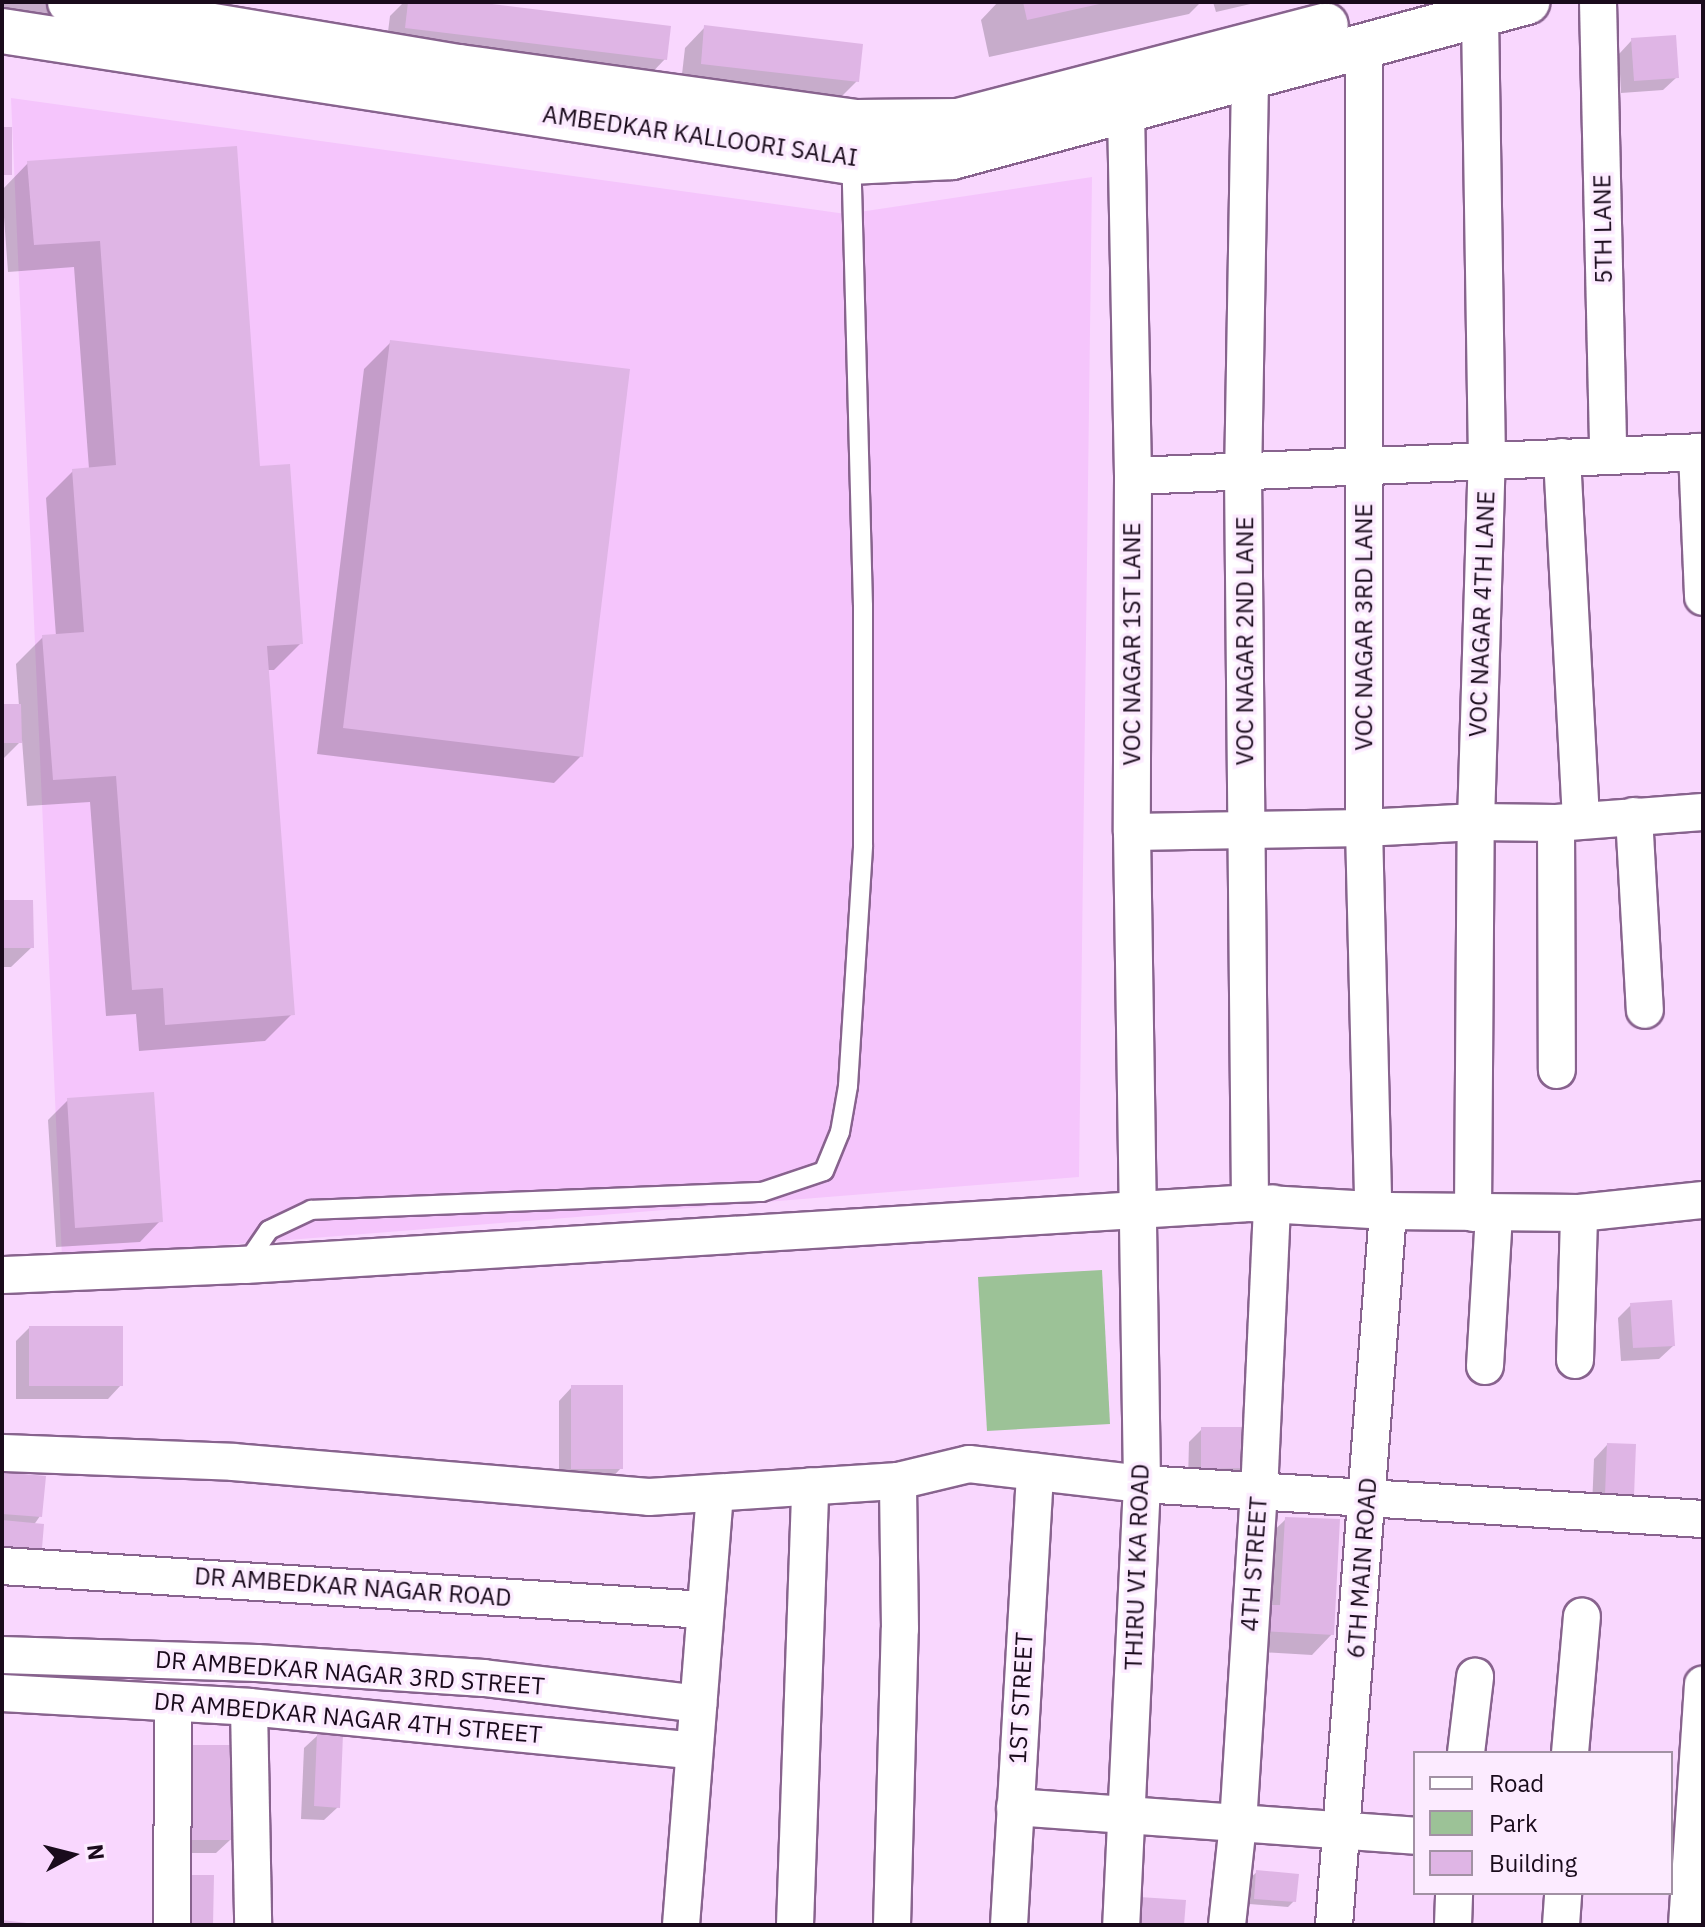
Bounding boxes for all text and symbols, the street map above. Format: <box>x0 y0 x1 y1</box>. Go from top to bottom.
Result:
street label: AMBEDKAR KALLOORI SALAI <box>541 100 859 172</box>
street label: 5TH LANE <box>1588 174 1618 284</box>
street label: VOC NAGAR 4TH LANE <box>1463 490 1501 738</box>
street label: VOC NAGAR 3RD LANE <box>1350 503 1378 751</box>
street label: VOC NAGAR 2ND LANE <box>1231 517 1259 765</box>
street label: VOC NAGAR 1ST LANE <box>1118 522 1146 766</box>
street label: THIRU VI KA ROAD <box>1119 1463 1155 1671</box>
street label: 6TH MAIN ROAD <box>1341 1477 1383 1659</box>
street label: 4TH STREET <box>1235 1496 1273 1632</box>
street label: DR AMBEDKAR NAGAR ROAD <box>194 1562 512 1612</box>
street label: 1ST STREET <box>1003 1631 1039 1765</box>
street label: DR AMBEDKAR NAGAR 3RD STREET <box>154 1645 546 1701</box>
street label: DR AMBEDKAR NAGAR 4TH STREET <box>153 1687 543 1749</box>
legend <box>1413 1751 1673 1895</box>
text: Road <box>1489 1767 1544 1799</box>
text: Park <box>1489 1807 1538 1839</box>
north arrow <box>32 1815 112 1895</box>
text: N <box>81 1842 112 1862</box>
text: Building <box>1489 1847 1577 1879</box>

